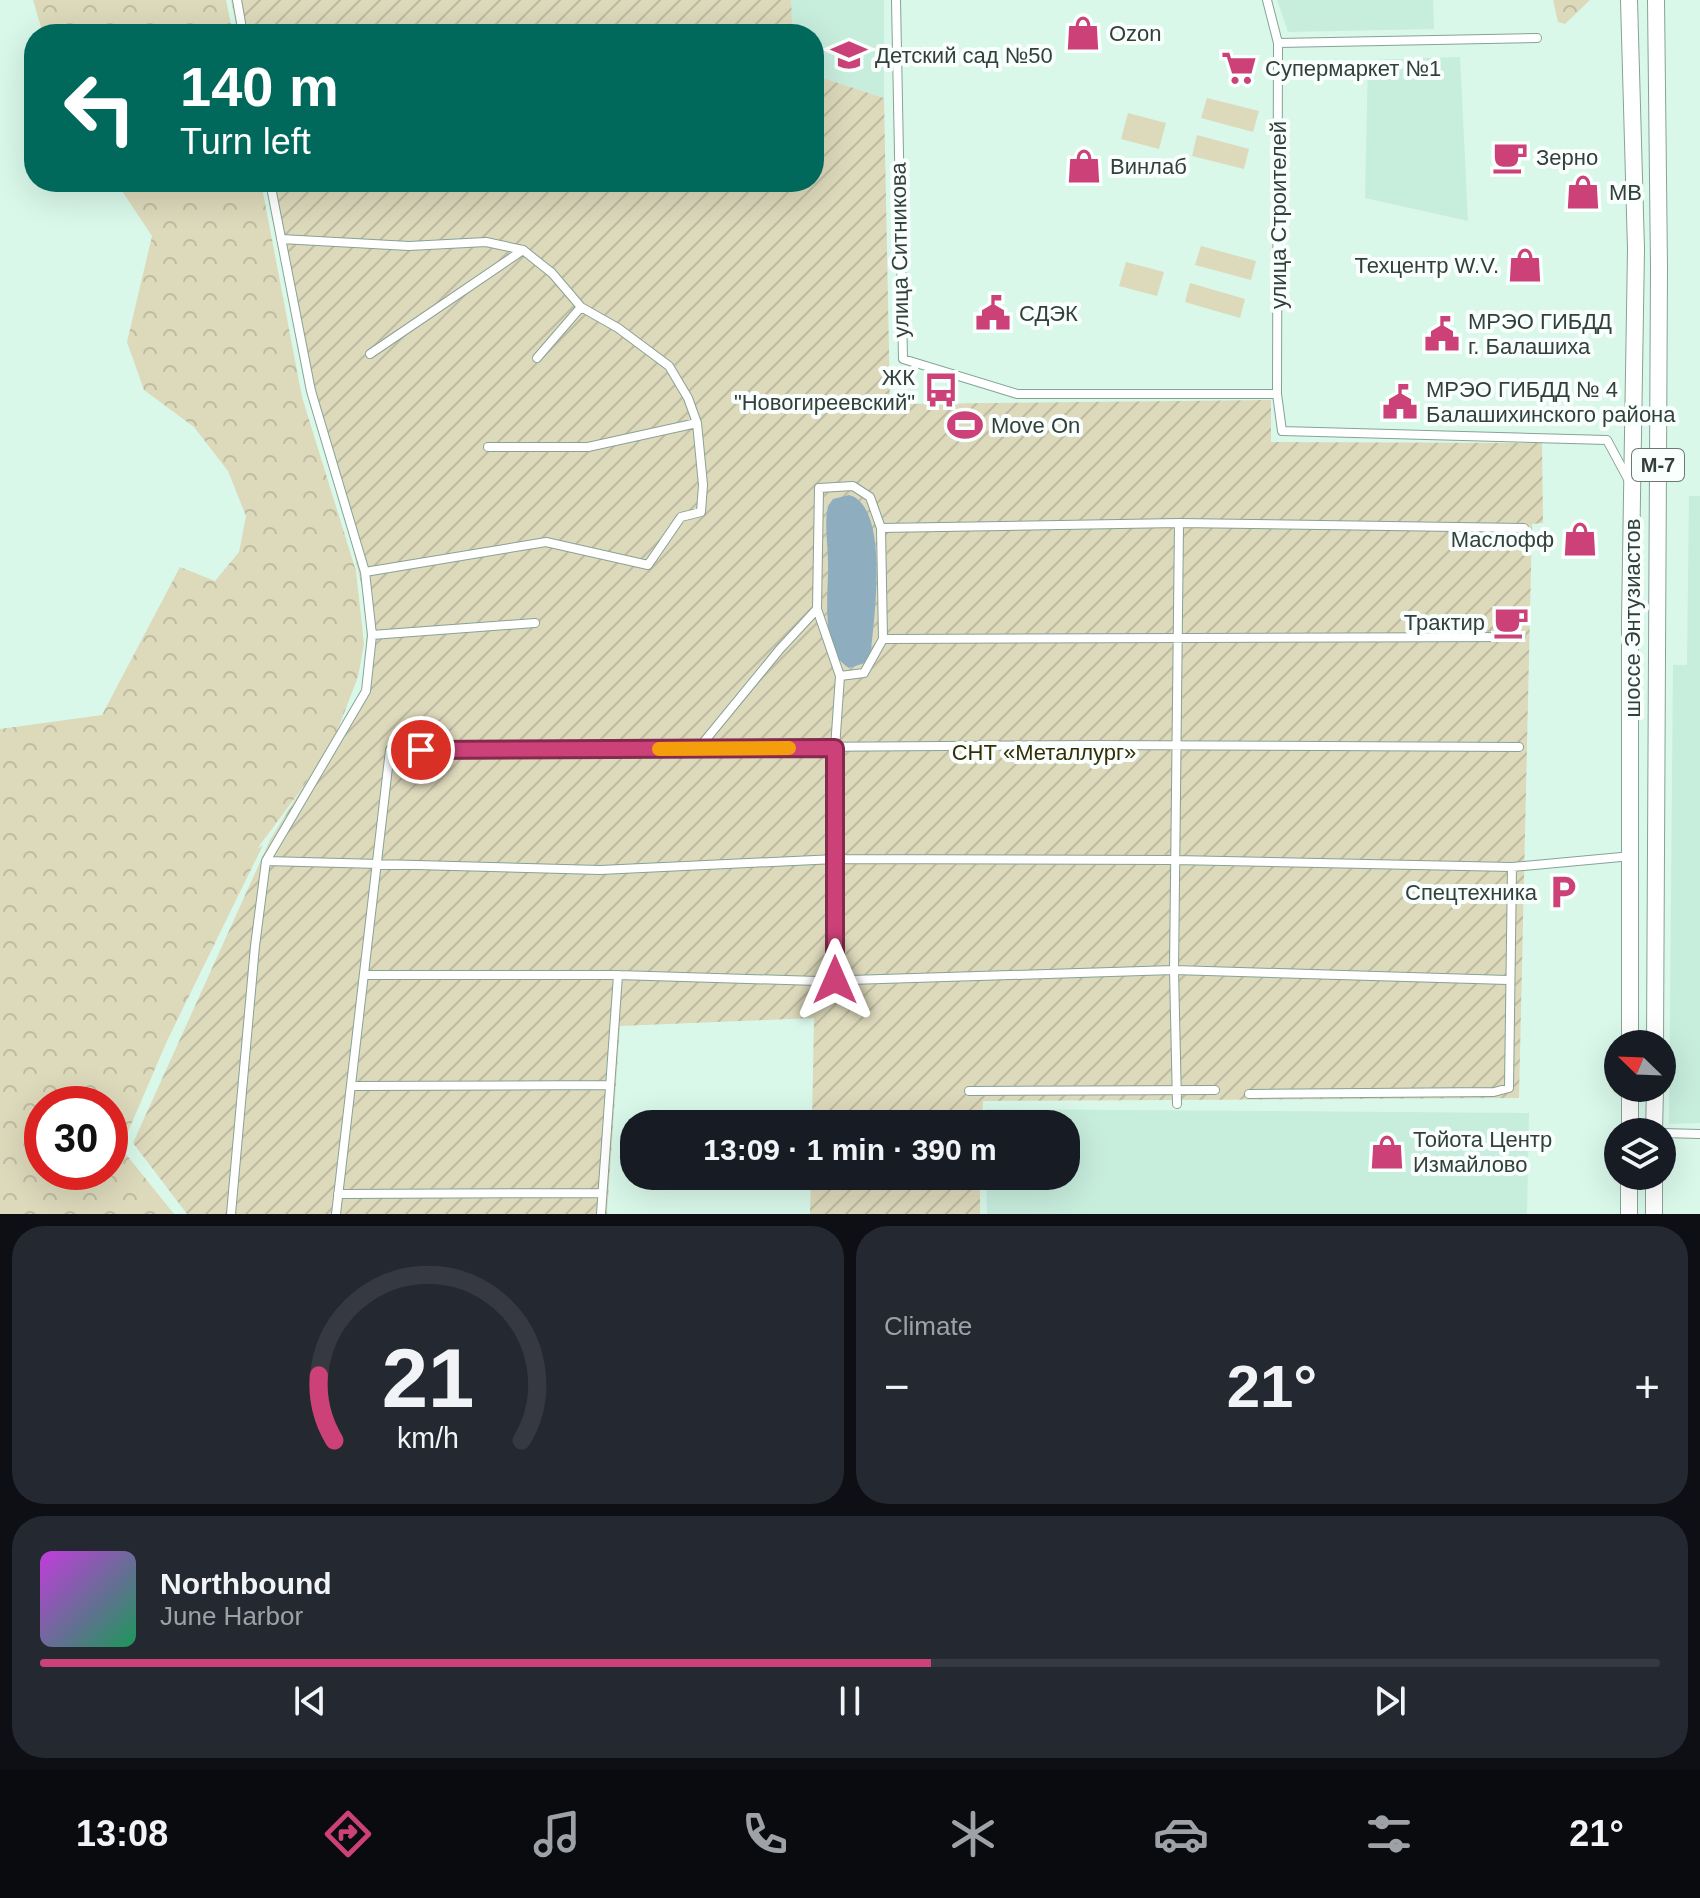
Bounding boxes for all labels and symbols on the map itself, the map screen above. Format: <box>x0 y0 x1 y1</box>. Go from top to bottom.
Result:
shop icon: Ozon <box>1064 14 1102 52</box>
place label: Ozon <box>1109 21 1162 46</box>
school or university icon: Детский сад №50 <box>830 36 868 74</box>
place label: Детский сад №50 <box>875 43 1053 68</box>
supermarket icon: Супермаркет №1 <box>1220 49 1258 87</box>
place label: Супермаркет №1 <box>1265 56 1441 81</box>
street label: улица Строителей <box>1266 121 1291 309</box>
cafe icon: Зерно <box>1491 138 1529 176</box>
place label: Зерно <box>1536 145 1598 170</box>
shop icon: Винлаб <box>1065 147 1103 185</box>
place label: Винлаб <box>1110 154 1187 179</box>
street label: улица Ситникова <box>885 161 914 338</box>
shop icon: MB <box>1564 173 1602 211</box>
place label: MB <box>1609 180 1642 205</box>
shop icon: Техцентр W.V. <box>1506 246 1544 284</box>
place label: Техцентр W.V. <box>1354 253 1499 278</box>
public building icon: СДЭК <box>974 294 1012 332</box>
place label: СДЭК <box>1019 301 1078 326</box>
place label: МРЭО ГИБДД г. Балашиха <box>1468 309 1612 359</box>
public building icon: МРЭО ГИБДД г. Балашиха <box>1423 315 1461 353</box>
place label: ЖК "Новогиреевский" <box>734 365 915 415</box>
bus stop icon: ЖК "Новогиреевский" <box>922 371 960 409</box>
place label: МРЭО ГИБДД № 4 Балашихинского района <box>1426 377 1676 427</box>
public building icon: МРЭО ГИБДД № 4 Балашихинского района <box>1381 383 1419 421</box>
sports icon: Move On <box>946 406 984 444</box>
place label: Move On <box>991 413 1080 438</box>
road number: М-7 <box>1632 449 1684 481</box>
street label: шоссе Энтузиастов <box>1620 519 1645 717</box>
shop icon: Маслофф <box>1561 520 1599 558</box>
place label: Маслофф <box>1451 527 1554 552</box>
cafe icon: Трактир <box>1492 603 1530 641</box>
place label: Трактир <box>1404 610 1485 635</box>
pin <box>387 716 455 784</box>
park label: СНТ «Металлург» <box>952 740 1136 765</box>
parking icon: Спецтехника <box>1544 873 1582 911</box>
place label: Спецтехника <box>1405 880 1538 905</box>
position arrow <box>793 938 877 1022</box>
north arrow <box>1604 1030 1676 1102</box>
speed limit sign: 30 <box>24 1086 128 1190</box>
place label: Тойота Центр Измайлово <box>1413 1127 1552 1177</box>
shop icon: Тойота Центр Измайлово <box>1368 1133 1406 1171</box>

